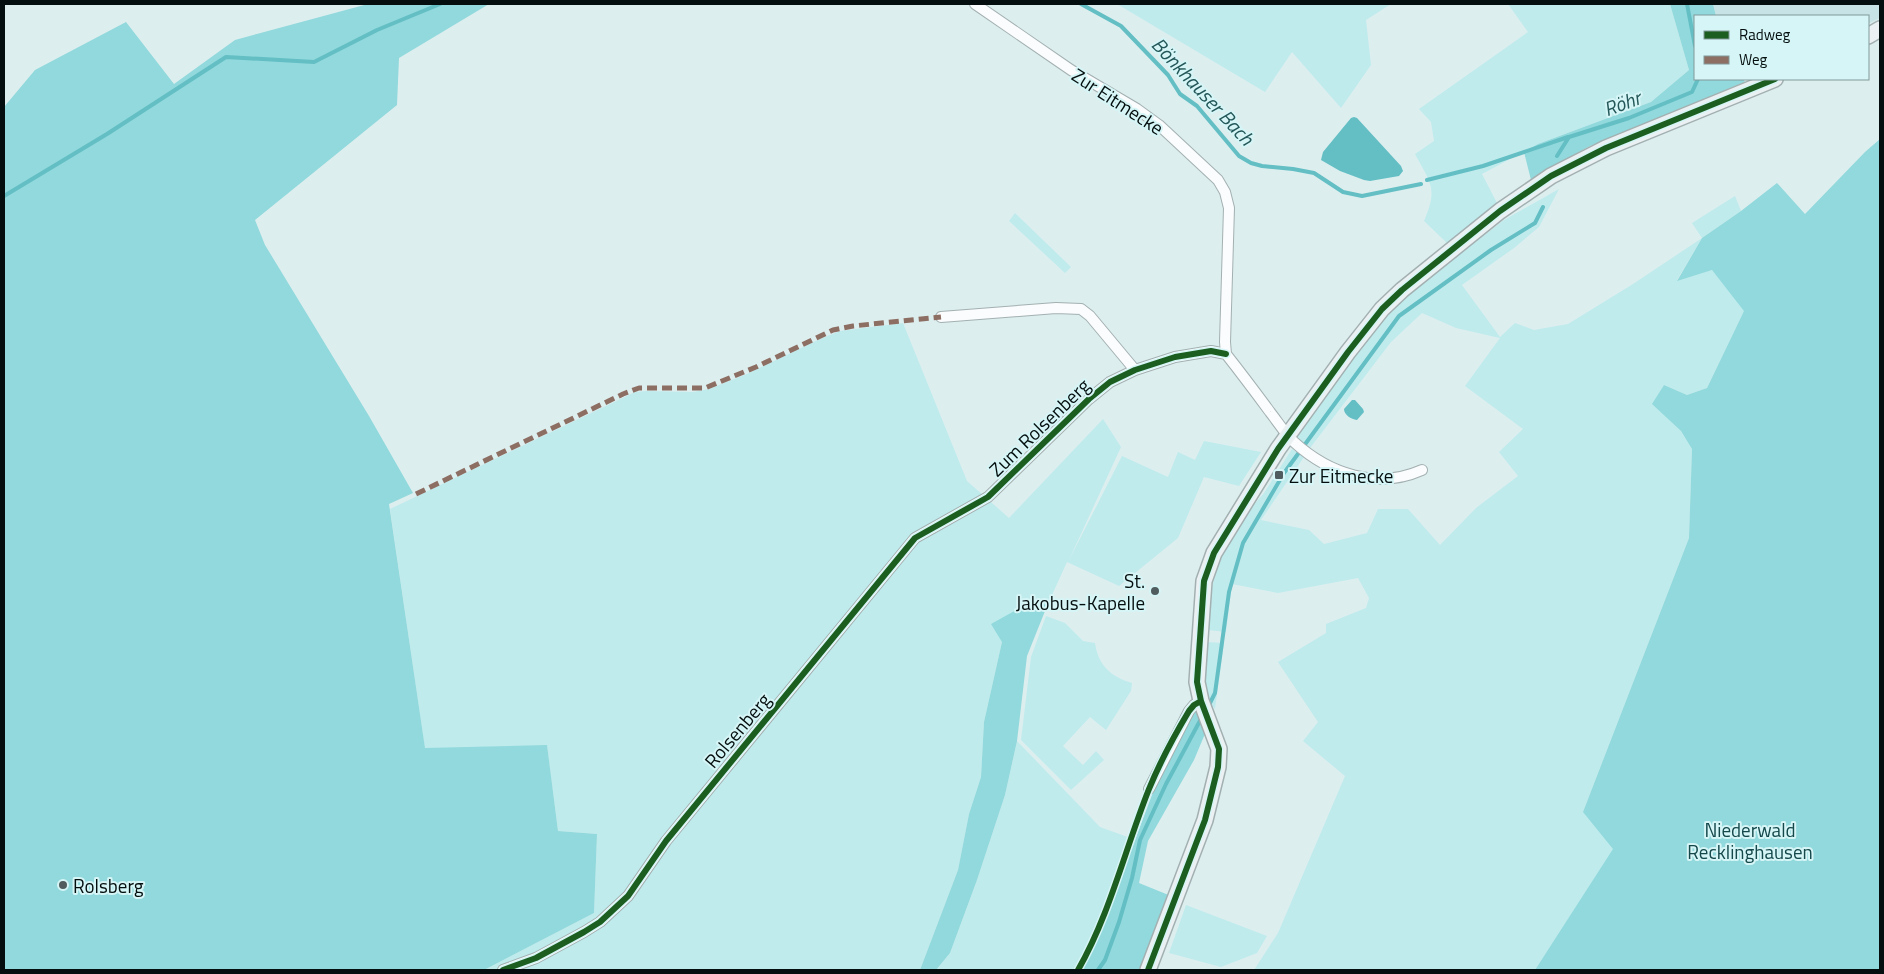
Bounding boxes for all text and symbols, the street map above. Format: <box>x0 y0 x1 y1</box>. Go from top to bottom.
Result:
legend <box>1694 15 1869 80</box>
text: Radweg <box>1739 23 1791 46</box>
water label: Bönkhauser Bach <box>1144 30 1262 153</box>
text: Weg <box>1739 48 1768 71</box>
street label: Zur Eitmecke <box>1066 60 1170 142</box>
water label: Röhr <box>1599 81 1647 124</box>
street label: Zum Rolsenberg <box>982 371 1096 483</box>
place label: Zur Eitmecke <box>1289 461 1393 490</box>
marker: Zur Eitmecke <box>1273 469 1285 481</box>
place label: St. Jakobus-Kapelle <box>1016 566 1145 617</box>
marker: St. Jakobus-Kapelle <box>1149 585 1161 597</box>
street label: Rolsenberg <box>697 686 777 774</box>
park label: Niederwald Recklinghausen <box>1687 815 1813 866</box>
place label: Rolsberg <box>73 871 144 900</box>
marker: Rolsberg <box>57 879 69 891</box>

